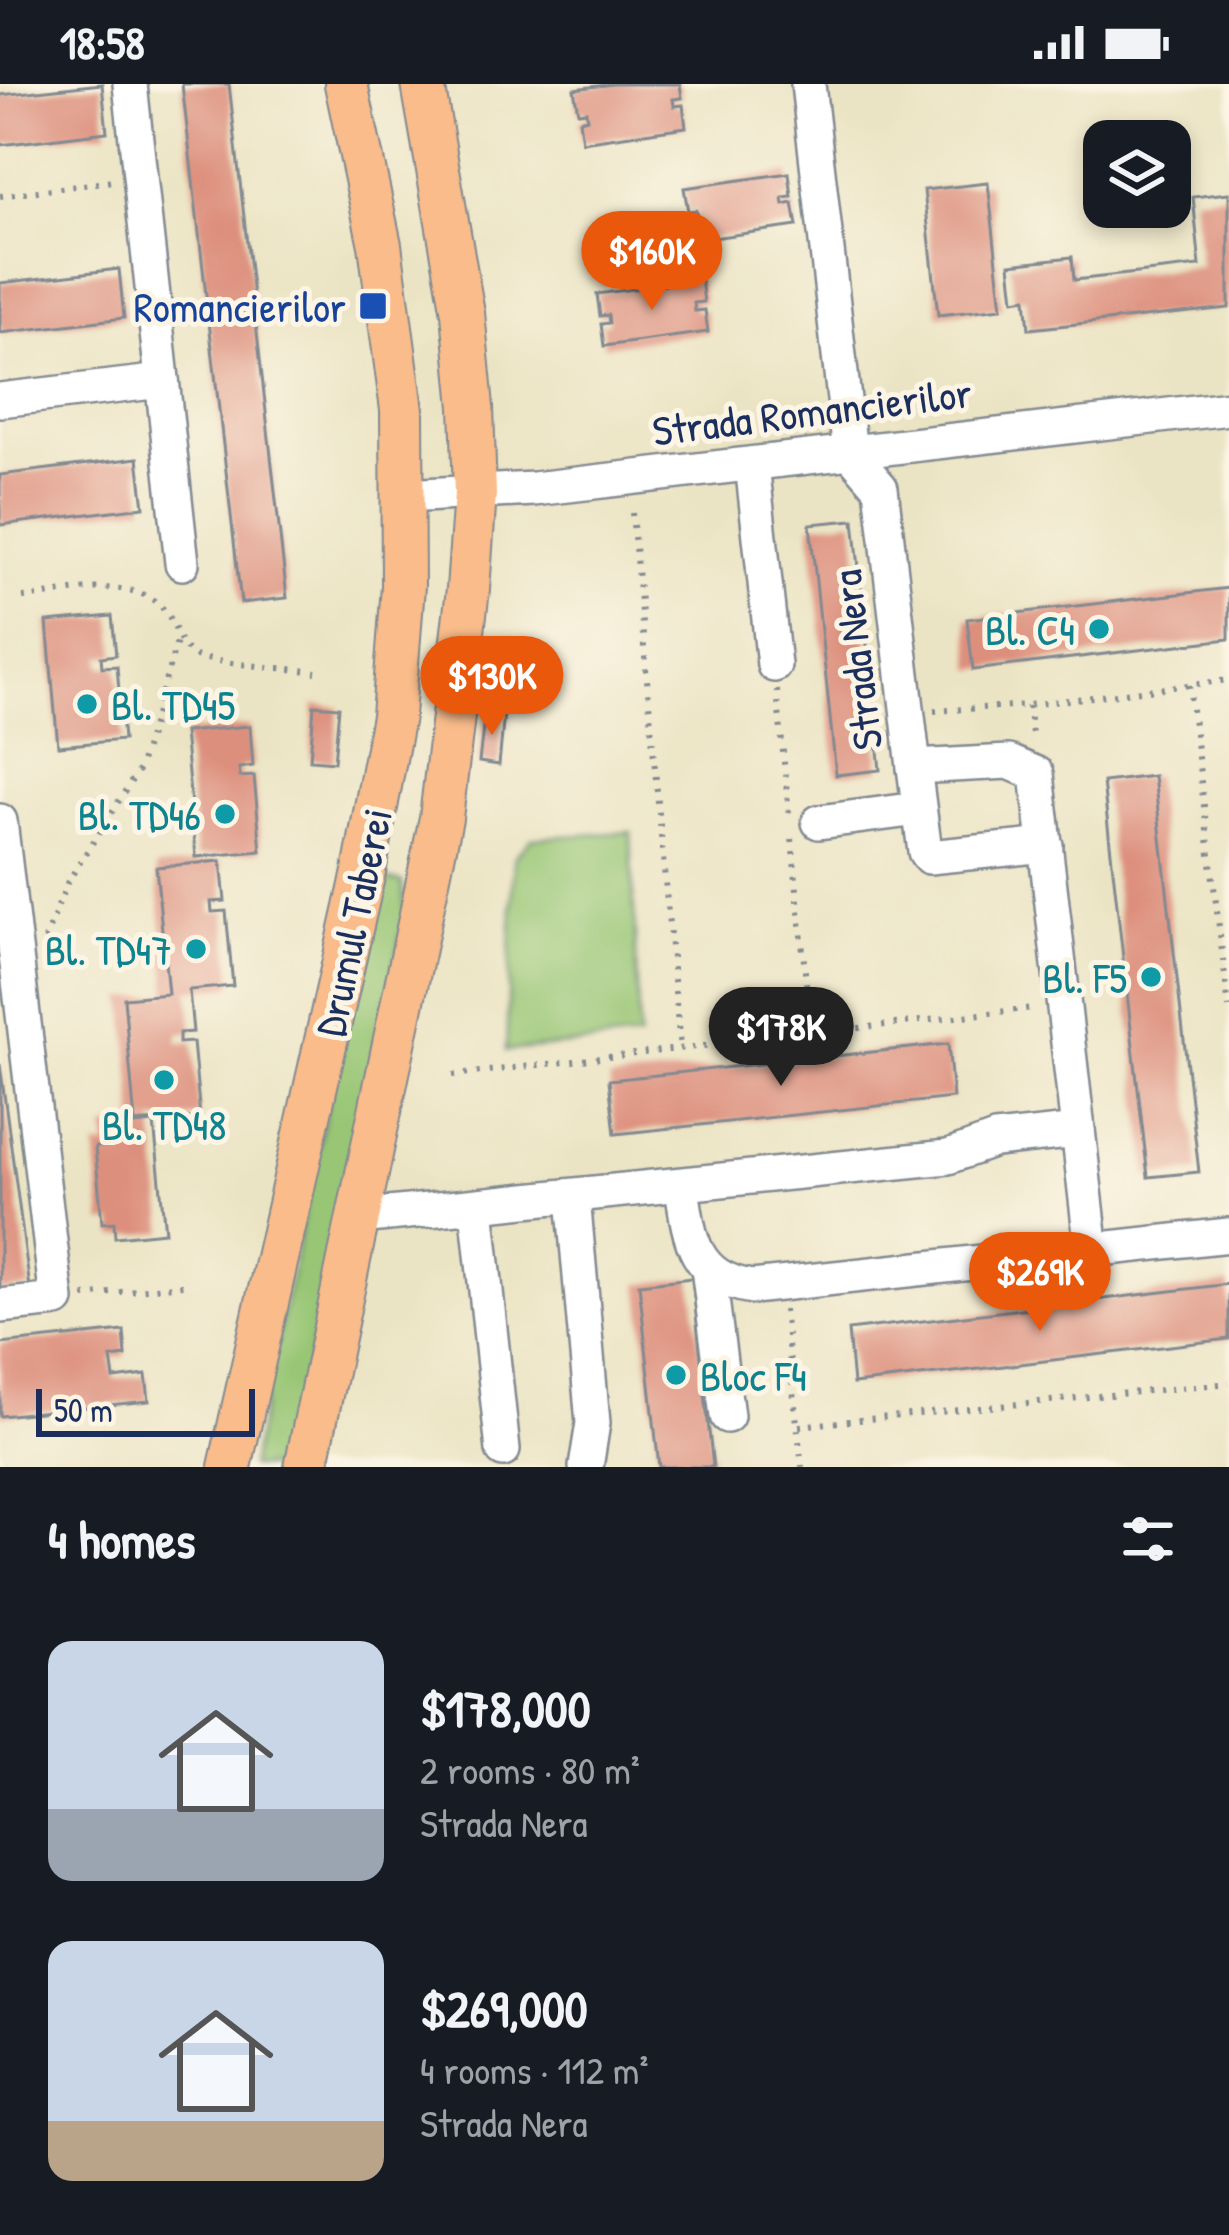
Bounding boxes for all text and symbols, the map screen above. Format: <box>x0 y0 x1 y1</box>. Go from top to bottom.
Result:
text: 18:58 <box>60 12 145 73</box>
map controls <box>1083 120 1191 228</box>
button: layers <box>1083 120 1191 228</box>
pin: $160K <box>568 211 736 313</box>
text: $160K <box>608 223 696 276</box>
place label: Romancierilor <box>134 278 346 335</box>
marker: Romancierilor <box>357 290 389 322</box>
street label: Strada Romancierilor <box>649 363 975 459</box>
street label: Strada Nera <box>817 567 895 753</box>
place label: Bl. C4 <box>985 601 1075 658</box>
marker: Bl. C4 <box>1086 616 1112 642</box>
pin: $130K <box>408 636 576 738</box>
text: $130K <box>447 648 537 701</box>
place label: Bl. TD45 <box>111 676 235 733</box>
marker: Bl. TD45 <box>74 691 100 717</box>
place label: Bl. TD46 <box>78 786 201 843</box>
marker: Bl. TD46 <box>212 801 238 827</box>
street label: Drumul Taberei <box>301 803 405 1041</box>
place label: Bl. TD47 <box>45 921 172 978</box>
marker: Bl. TD47 <box>183 936 209 962</box>
place label: Bl. F5 <box>1042 949 1127 1006</box>
marker: Bl. F5 <box>1138 964 1164 990</box>
pin: $178K <box>697 987 865 1089</box>
text: $178K <box>736 999 826 1052</box>
marker: Bl. TD48 <box>151 1067 177 1093</box>
place label: Bl. TD48 <box>102 1096 226 1153</box>
pin: $269K <box>956 1232 1124 1334</box>
text: $269K <box>996 1244 1084 1297</box>
place label: Bloc F4 <box>700 1347 807 1404</box>
marker: Bloc F4 <box>663 1362 689 1388</box>
scale bar <box>36 1383 255 1436</box>
text: 50 m <box>54 1388 113 1432</box>
text: 4 homes <box>48 1505 195 1574</box>
icon: filters <box>1115 1506 1181 1572</box>
text: $178,000 <box>420 1674 591 1743</box>
icon: home <box>144 1689 288 1833</box>
text: 2 rooms · 80 m² <box>420 1743 640 1796</box>
text: Strada Nera <box>420 1796 588 1849</box>
text: $269,000 <box>420 1974 588 2043</box>
icon: home <box>144 1989 288 2133</box>
text: 4 rooms · 112 m² <box>420 2043 648 2096</box>
text: Strada Nera <box>420 2096 588 2149</box>

